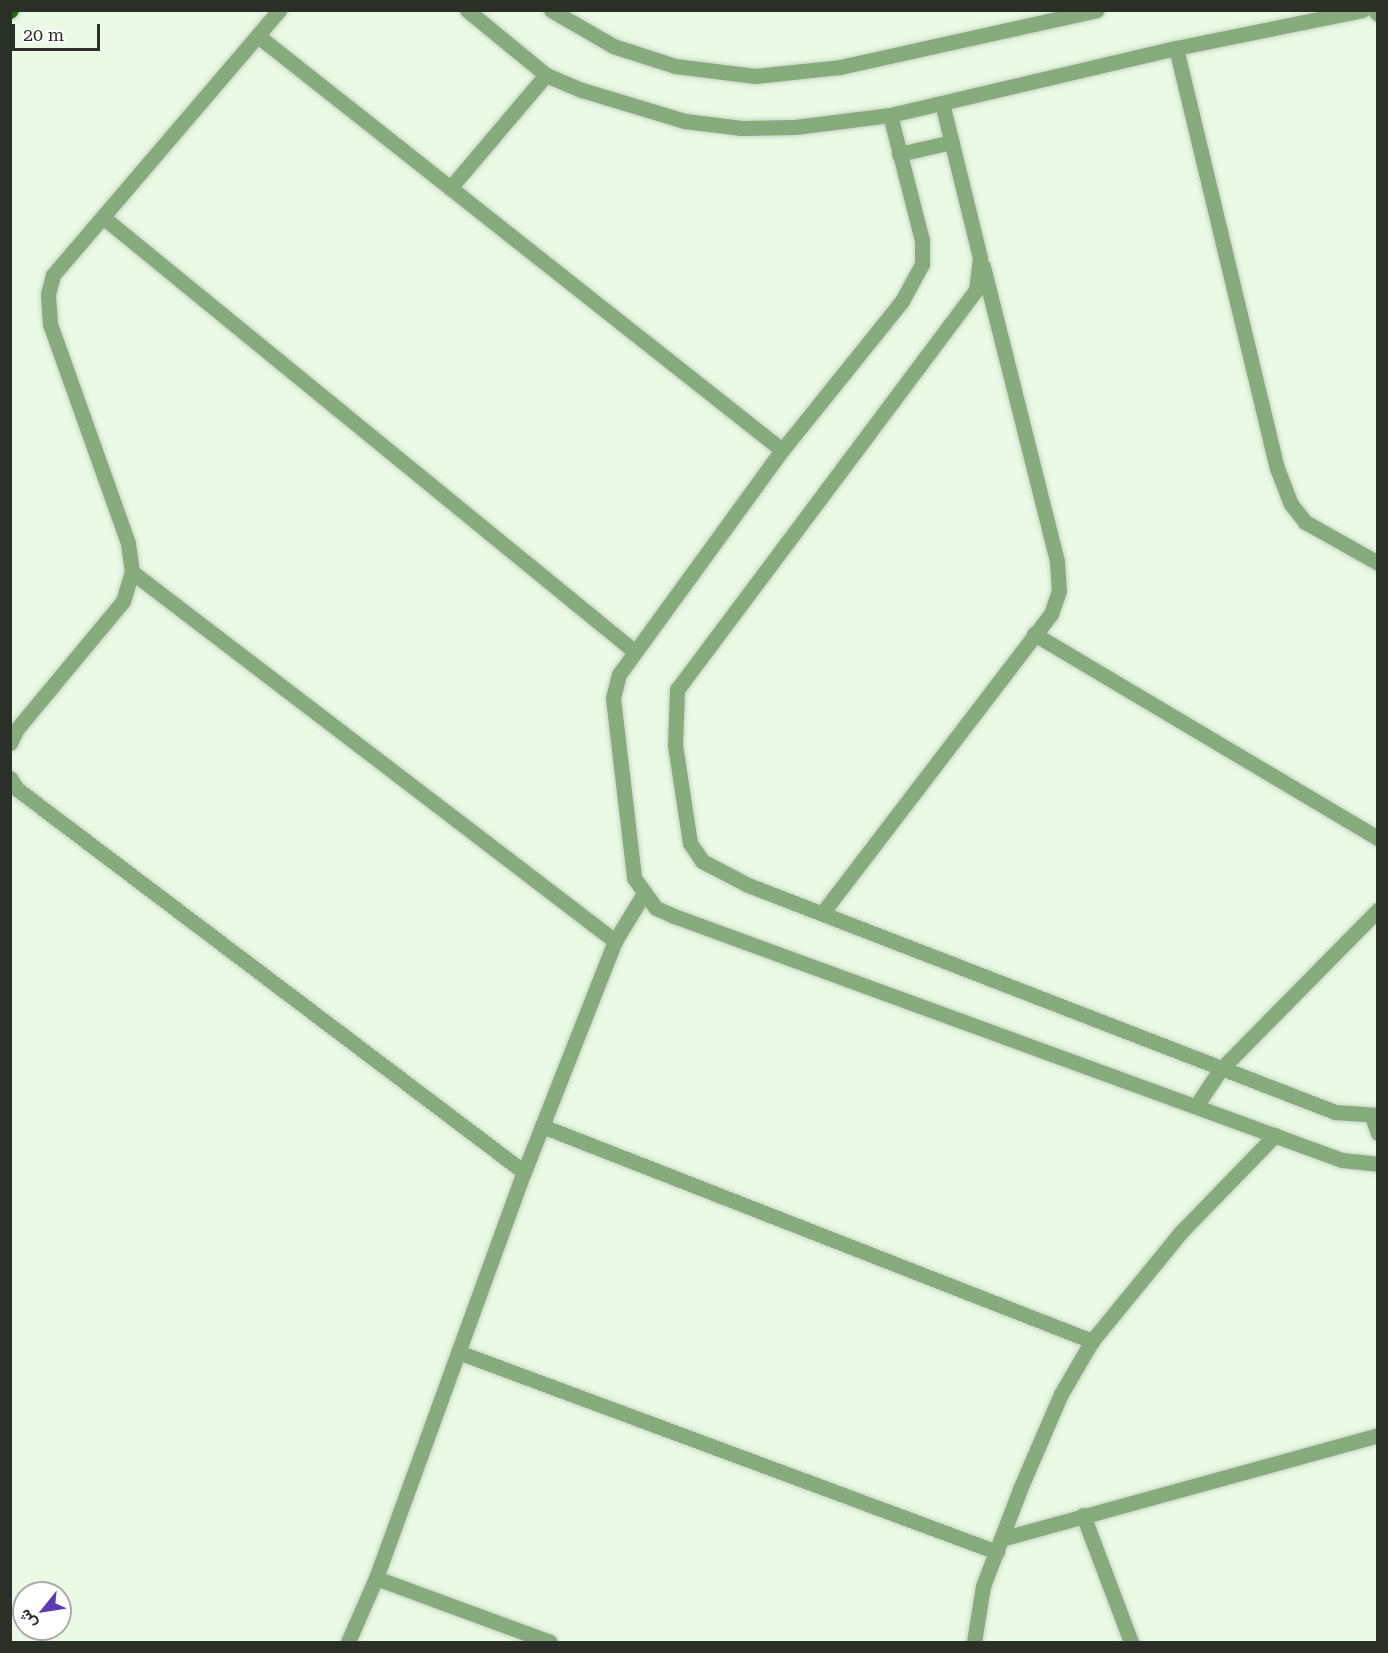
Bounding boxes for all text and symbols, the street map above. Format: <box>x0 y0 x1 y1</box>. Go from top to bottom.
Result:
scale bar <box>15 12 104 50</box>
text: 20 m <box>23 24 64 45</box>
north arrow <box>12 1581 72 1641</box>
text: ش <box>15 1606 41 1632</box>

